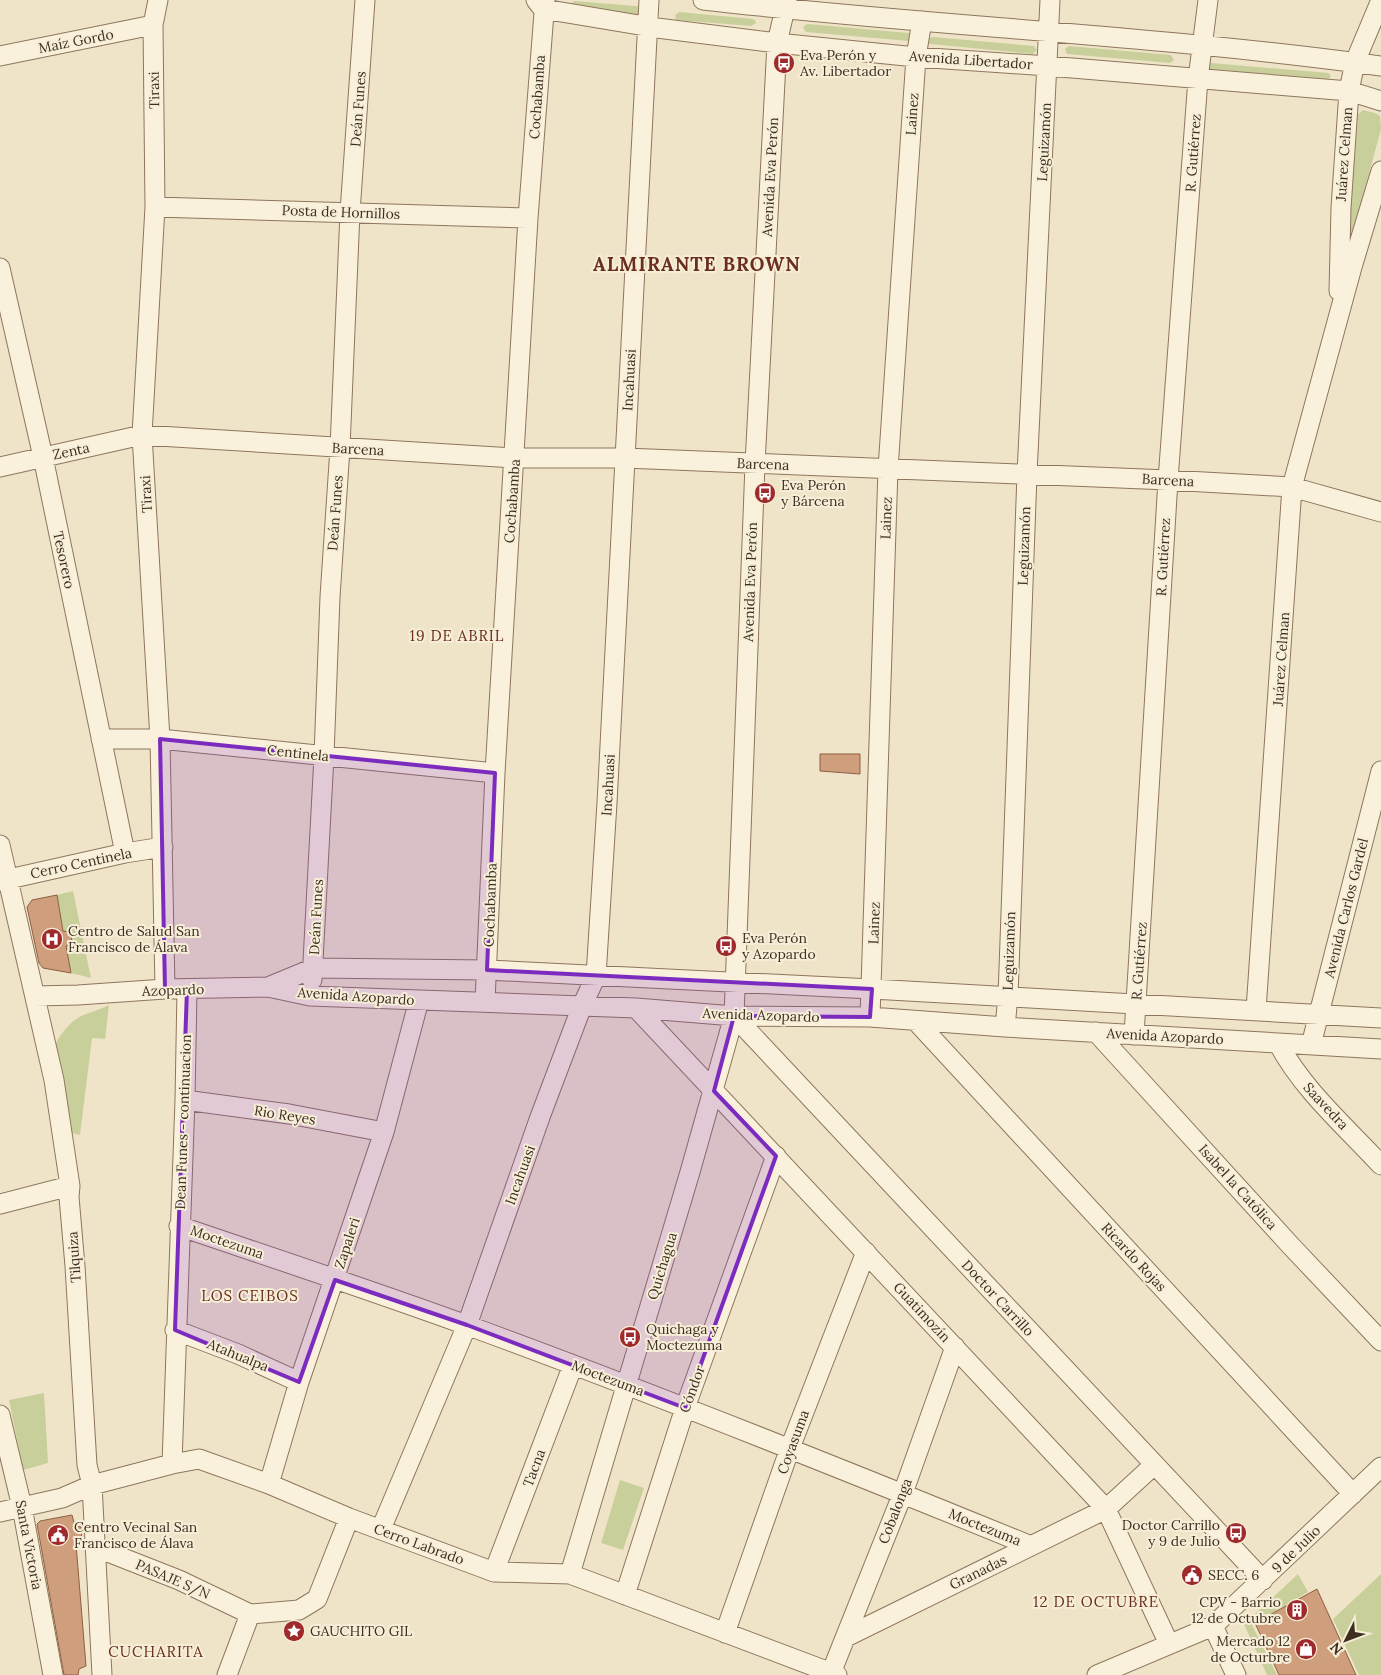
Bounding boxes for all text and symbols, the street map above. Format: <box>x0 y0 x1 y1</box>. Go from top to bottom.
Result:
street label: Maíz Gordo <box>37 25 115 57</box>
place label: Eva Perón y Av. Libertador <box>799 46 891 80</box>
street label: Avenida Libertador <box>908 47 1033 73</box>
bus stop icon: Eva Perón y Av. Libertador <box>772 51 796 75</box>
street label: Cochabamba <box>525 54 549 140</box>
street label: Tiraxi <box>145 71 163 109</box>
street label: Deán Funes <box>346 71 370 147</box>
street label: Lainez <box>902 92 922 136</box>
street label: Leguizamón <box>1033 101 1055 182</box>
street label: Juárez Celman <box>1332 106 1356 203</box>
street label: R. Gutiérrez <box>1181 113 1205 193</box>
street label: Avenida Eva Perón <box>758 116 782 238</box>
street label: Posta de Hornillos <box>281 201 401 223</box>
district label: ALMIRANTE BROWN <box>593 252 801 276</box>
street label: Incahuasi <box>618 348 640 411</box>
street label: Zenta <box>51 438 91 464</box>
street label: Barcena <box>331 439 385 459</box>
street label: Barcena <box>736 454 790 474</box>
street label: Cochabamba <box>500 458 524 544</box>
street label: Barcena <box>1141 470 1195 490</box>
street label: Tiraxi <box>136 475 156 513</box>
street label: Deán Funes <box>323 475 347 551</box>
place label: Eva Perón y Bárcena <box>781 476 847 510</box>
bus stop icon: Eva Perón y Bárcena <box>753 481 777 505</box>
street label: Lainez <box>876 496 896 540</box>
street label: Leguizamón <box>1014 506 1034 586</box>
street label: R. Gutiérrez <box>1152 517 1174 597</box>
street label: Avenida Eva Perón <box>739 521 761 643</box>
street label: Tesorero <box>49 530 79 590</box>
street label: Juárez Celman <box>1269 611 1293 708</box>
district label: 19 DE ABRIL <box>409 626 505 645</box>
street label: Centinela <box>266 741 330 765</box>
street label: Incahuasi <box>597 753 619 816</box>
street label: Avenida Carlos Gardel <box>1320 836 1372 981</box>
street label: Cerro Centinela <box>29 843 133 883</box>
street label: Cochabamba <box>480 863 500 947</box>
street label: Deán Funes <box>305 879 327 955</box>
street label: Lainez <box>864 901 884 945</box>
street label: Leguizamón <box>999 911 1019 991</box>
street label: R. Gutiérrez <box>1127 921 1151 1001</box>
place label: Centro de Salud San Francisco de Álava <box>68 922 200 956</box>
hospital icon: Centro de Salud San Francisco de Álava <box>40 927 64 951</box>
place label: Eva Perón y Azopardo <box>742 929 816 963</box>
bus stop icon: Eva Perón y Azopardo <box>714 934 738 958</box>
street label: Azopardo <box>140 980 205 1000</box>
street label: Avenida Azopardo <box>296 983 415 1009</box>
street label: Avenida Azopardo <box>701 1004 820 1026</box>
street label: Avenida Azopardo <box>1105 1024 1224 1048</box>
street label: Dean Funes - continuacion <box>171 1033 195 1210</box>
street label: Saavedra <box>1300 1079 1352 1133</box>
street label: Rio Reyes <box>253 1101 317 1129</box>
street label: Isabel la Católica <box>1195 1140 1281 1234</box>
street label: Incahuasi <box>501 1143 539 1207</box>
street label: Zapaleri <box>330 1215 364 1271</box>
street label: Ricardo Rojas <box>1097 1219 1171 1295</box>
street label: Moctezuma <box>188 1221 266 1263</box>
street label: Quichagua <box>643 1230 681 1302</box>
street label: Tilquiza <box>63 1231 85 1283</box>
street label: Doctor Carrillo <box>958 1256 1038 1340</box>
street label: Guatimozín <box>890 1278 955 1346</box>
district label: LOS CEIBOS <box>201 1286 299 1305</box>
place label: Quichaga y Moctezuma <box>646 1320 723 1354</box>
bus stop icon: Quichaga y Moctezuma <box>618 1325 642 1349</box>
street label: Atahualpa <box>204 1334 271 1375</box>
street label: Moctezuma <box>569 1356 647 1400</box>
street label: Cóndor <box>675 1363 709 1415</box>
street label: Coyasuma <box>773 1407 813 1477</box>
street label: Tacna <box>519 1447 549 1489</box>
street label: Cobalonga <box>874 1476 916 1546</box>
street label: Santa Victoria <box>11 1499 47 1591</box>
street label: Moctezuma <box>946 1504 1024 1550</box>
place label: Doctor Carrillo y 9 de Julio <box>1122 1516 1220 1550</box>
place label: Centro Vecinal San Francisco de Álava <box>74 1518 198 1552</box>
street label: Cerro Labrado <box>371 1519 467 1569</box>
bus stop icon: Doctor Carrillo y 9 de Julio <box>1224 1521 1248 1545</box>
street label: 9 de Julio <box>1268 1521 1324 1577</box>
public building icon: Centro Vecinal San Francisco de Álava <box>46 1523 70 1547</box>
street label: Granadas <box>946 1550 1010 1594</box>
street label: PASAJE S/N <box>133 1555 213 1603</box>
public building icon: SECC. 6 <box>1180 1563 1204 1587</box>
place label: SECC. 6 <box>1208 1566 1259 1584</box>
district label: 12 DE OCTUBRE <box>1033 1592 1159 1611</box>
place label: CPV - Barrio 12 de Octubre <box>1191 1593 1281 1627</box>
building icon: CPV - Barrio 12 de Octubre <box>1285 1598 1309 1622</box>
north arrow <box>1321 1615 1371 1665</box>
place icon: GAUCHITO GIL <box>282 1619 306 1643</box>
place label: GAUCHITO GIL <box>310 1622 412 1640</box>
place label: Mercado 12 de Octurbre <box>1210 1632 1290 1666</box>
shop icon: Mercado 12 de Octurbre <box>1294 1637 1318 1661</box>
text: N <box>1326 1639 1347 1659</box>
district label: CUCHARITA <box>108 1642 204 1661</box>

